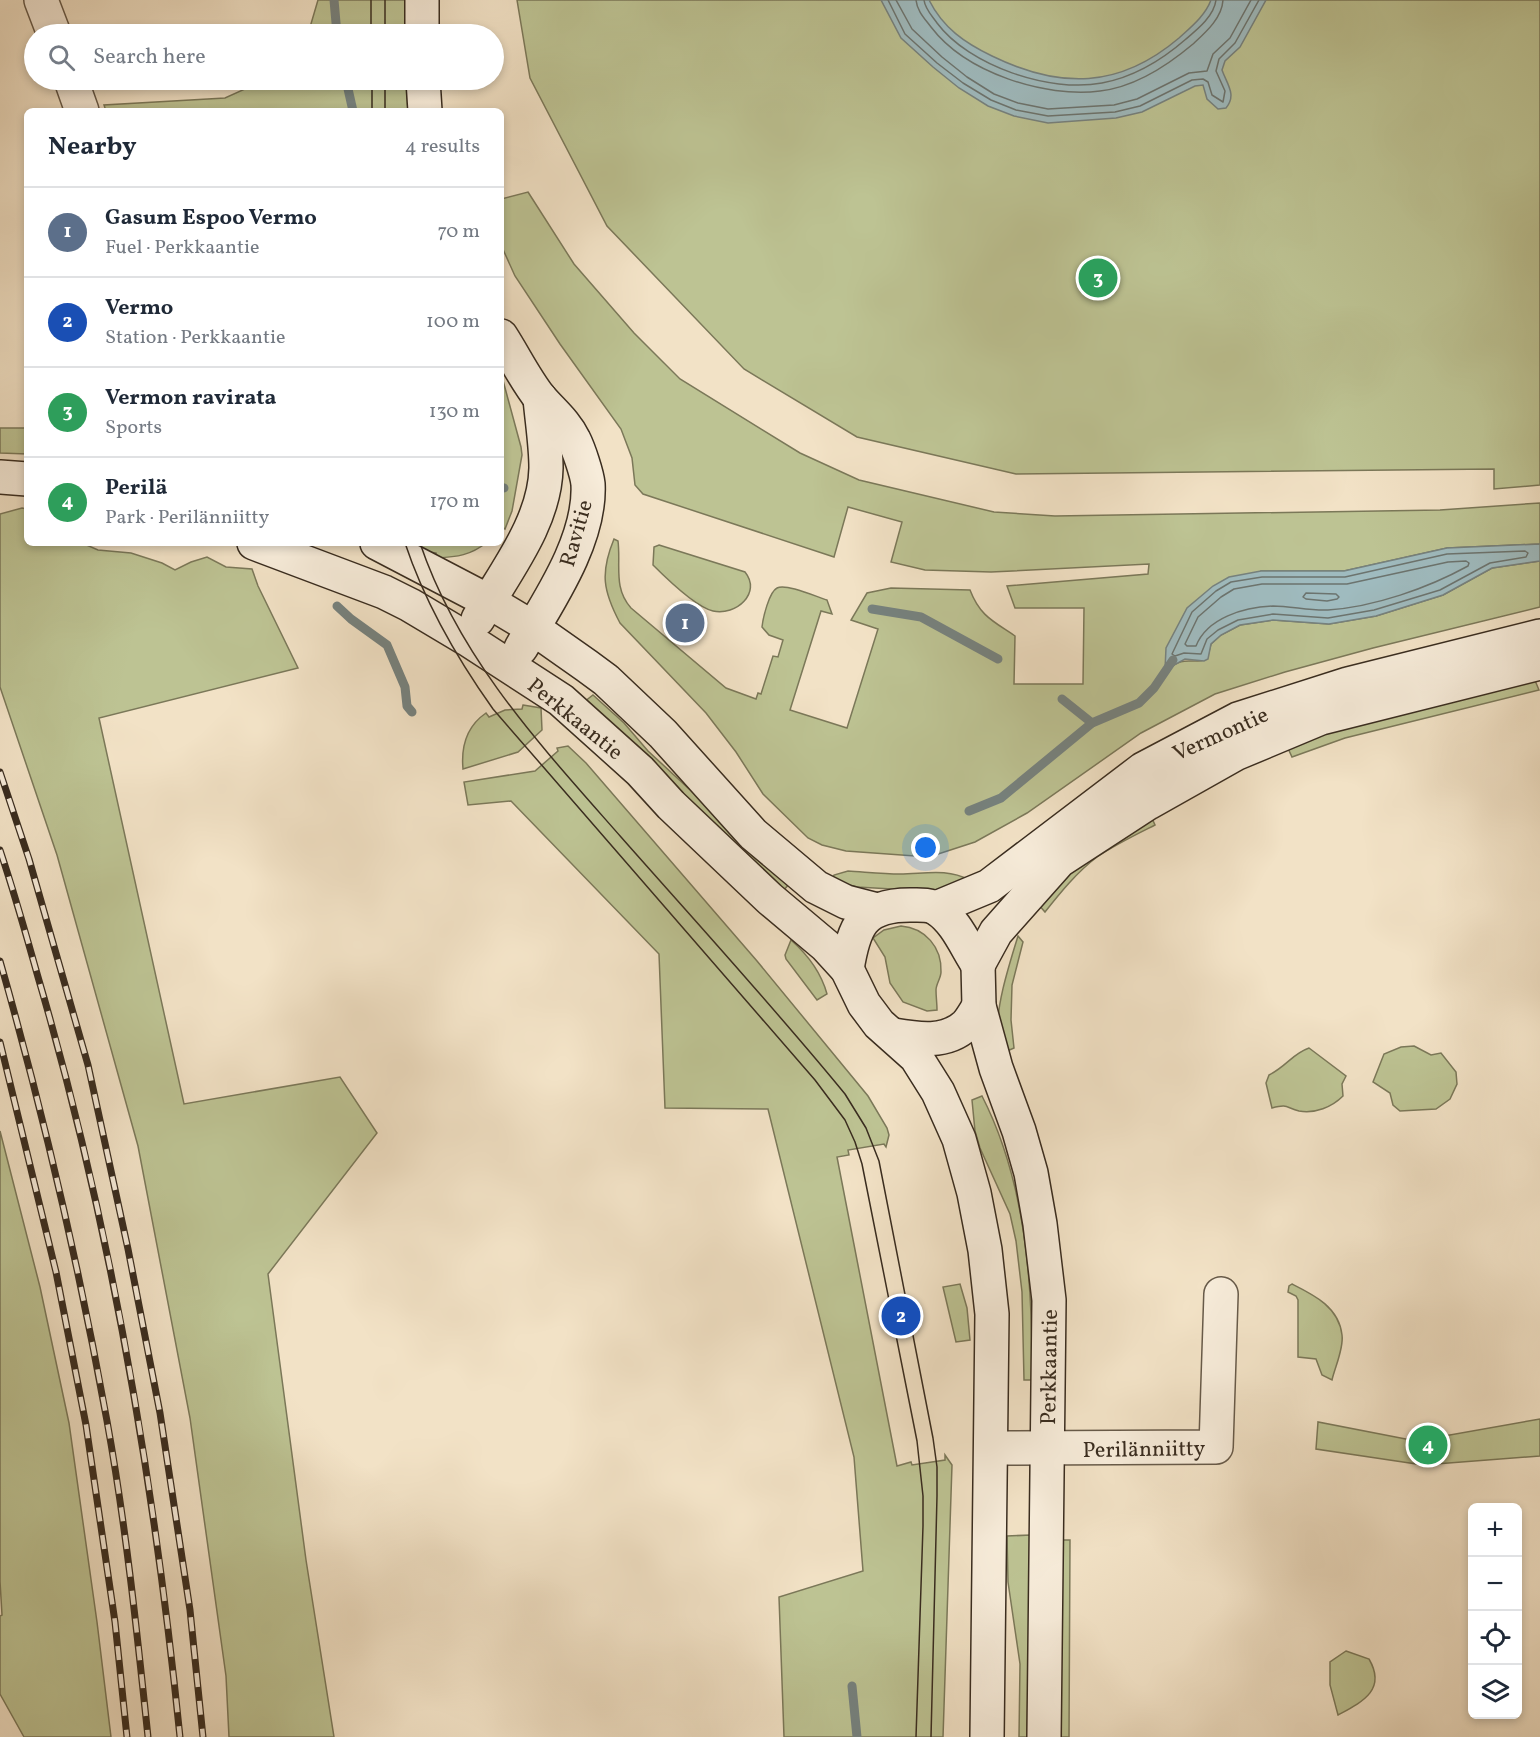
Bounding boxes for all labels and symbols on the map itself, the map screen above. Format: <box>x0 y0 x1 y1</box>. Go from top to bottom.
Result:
pin: 3 <box>1078 256 1118 300</box>
street label: Ravitie <box>553 497 602 571</box>
pin: 1 <box>666 600 704 646</box>
street label: Perkkaantie <box>520 671 629 768</box>
street label: Vermontie <box>1168 700 1274 770</box>
your location <box>911 833 940 862</box>
pin: 2 <box>882 1294 920 1338</box>
street label: Perkkaantie <box>1034 1309 1067 1425</box>
pin: 4 <box>1408 1422 1448 1468</box>
street label: Perilänniitty <box>1082 1434 1206 1467</box>

